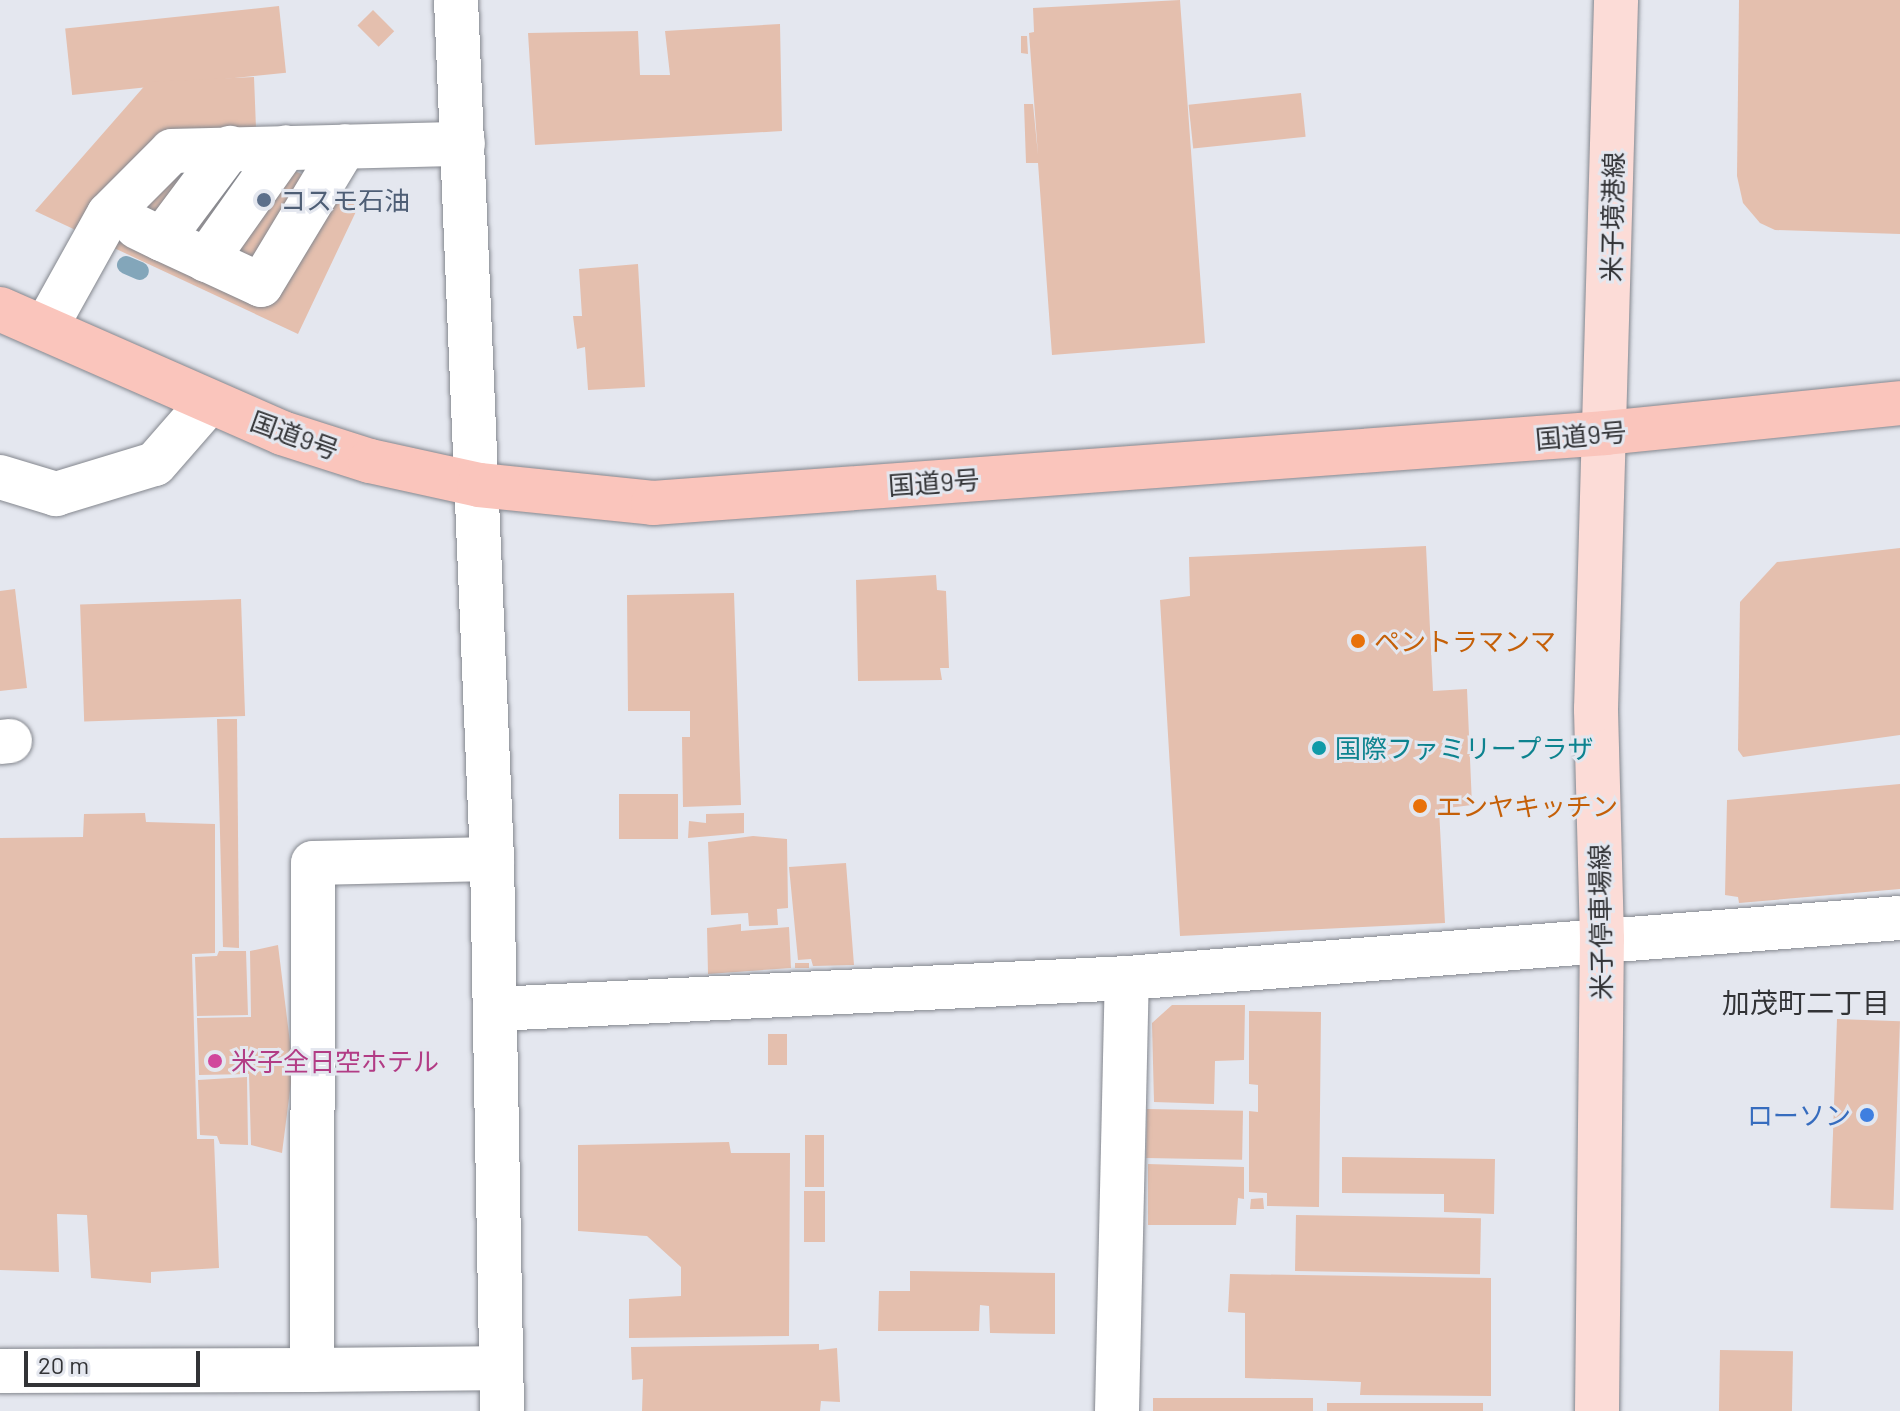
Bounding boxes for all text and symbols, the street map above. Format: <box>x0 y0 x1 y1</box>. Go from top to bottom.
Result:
street label: 米子境港線 <box>1595 152 1629 282</box>
place label: コスモ石油 <box>280 184 410 216</box>
marker: コスモ石油 <box>255 191 273 209</box>
street label: 国道9号 <box>247 405 343 465</box>
street label: 国道9号 <box>1534 415 1628 455</box>
street label: 国道9号 <box>887 463 981 501</box>
place label: ペントラマンマ <box>1374 625 1556 657</box>
marker: ペントラマンマ <box>1349 632 1367 650</box>
place label: 国際ファミリープラザ <box>1335 732 1595 764</box>
marker: 国際ファミリープラザ <box>1310 739 1328 757</box>
place label: エンヤキッチン <box>1436 790 1618 822</box>
marker: エンヤキッチン <box>1411 797 1429 815</box>
street label: 米子停車場線 <box>1583 844 1617 1000</box>
district label: 加茂町二丁目 <box>1722 985 1890 1019</box>
place label: 米子全日空ホテル <box>231 1045 439 1077</box>
marker: 米子全日空ホテル <box>206 1052 224 1070</box>
place label: ローソン <box>1747 1099 1851 1131</box>
marker: ローソン <box>1858 1106 1876 1124</box>
scale bar <box>28 1335 204 1385</box>
text: 20 m <box>38 1350 89 1379</box>

